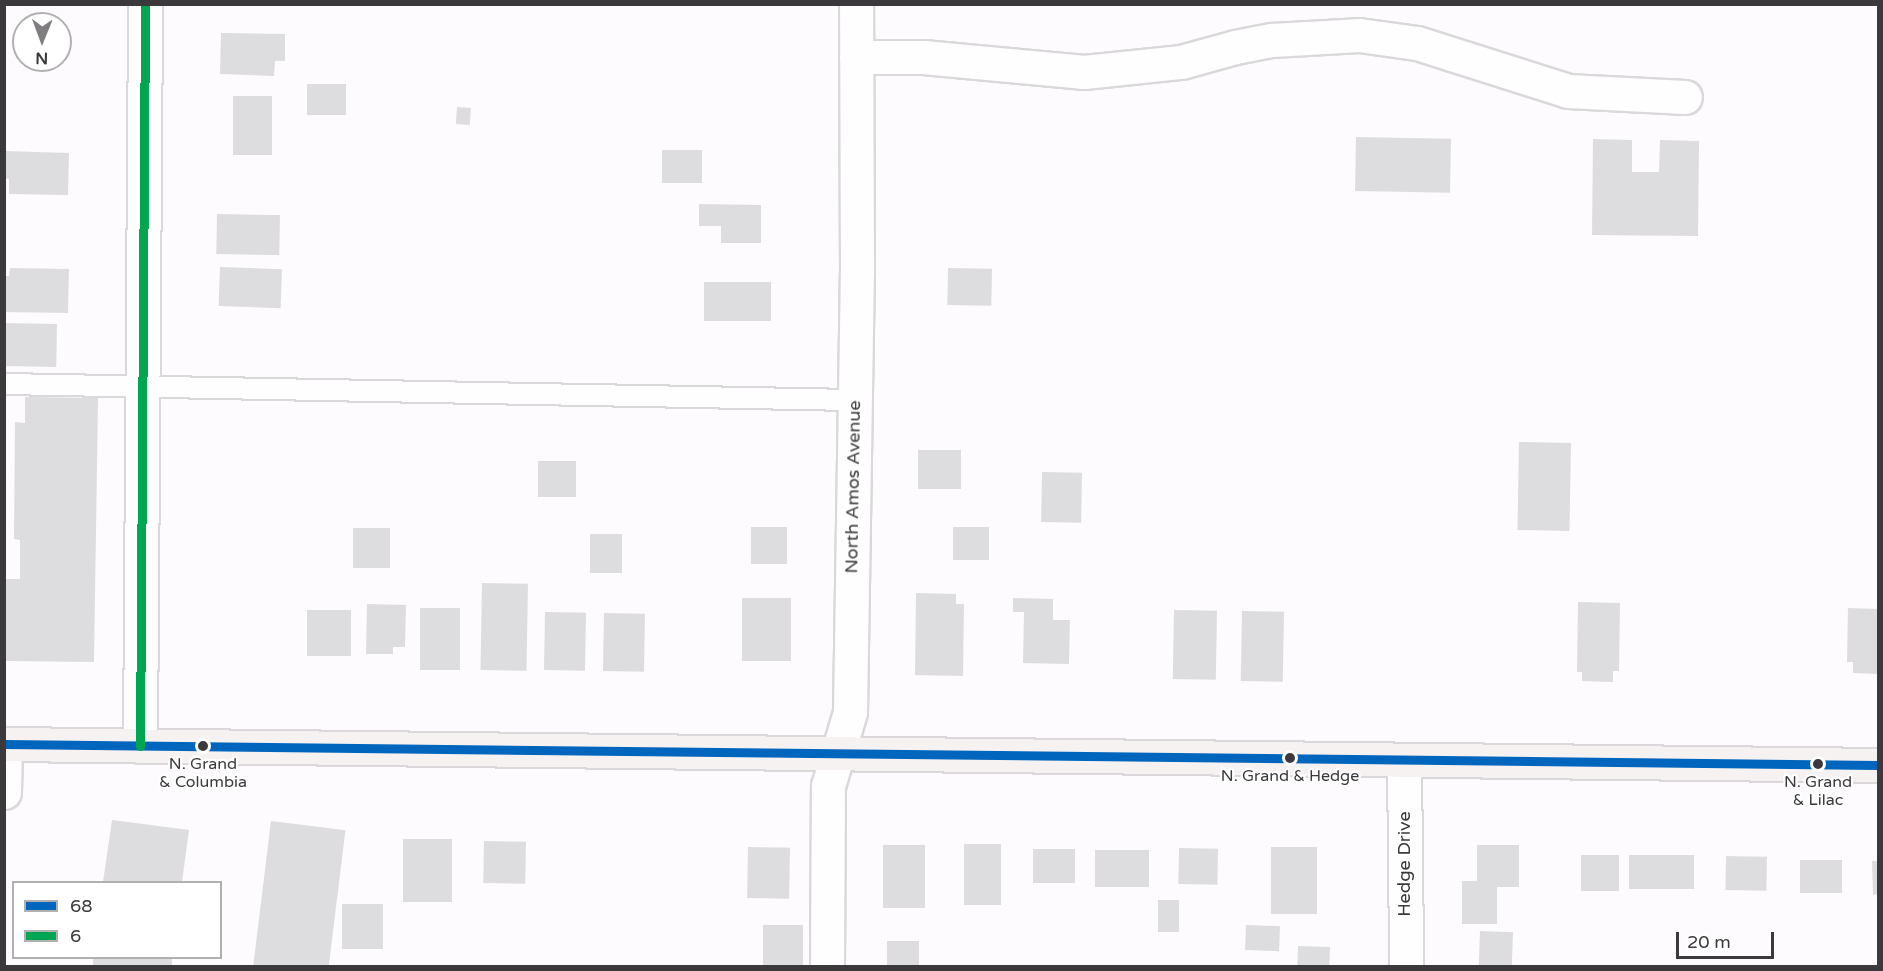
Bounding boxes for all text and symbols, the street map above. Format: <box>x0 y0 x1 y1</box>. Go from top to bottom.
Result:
north arrow <box>12 12 72 72</box>
text: N <box>35 48 48 68</box>
street label: North Amos Avenue <box>841 400 865 574</box>
marker: N. Grand & Columbia <box>197 740 209 752</box>
marker: N. Grand & Hedge <box>1284 752 1296 764</box>
place label: N. Grand & Columbia <box>159 754 247 792</box>
marker: N. Grand & Lilac <box>1812 758 1824 770</box>
place label: N. Grand & Hedge <box>1221 766 1359 786</box>
place label: N. Grand & Lilac <box>1784 772 1852 810</box>
street label: Hedge Drive <box>1393 811 1415 917</box>
legend <box>12 881 222 959</box>
text: 68 <box>70 895 93 917</box>
scale bar <box>1679 920 1776 958</box>
text: 6 <box>70 925 81 947</box>
text: 20 m <box>1687 931 1731 953</box>

